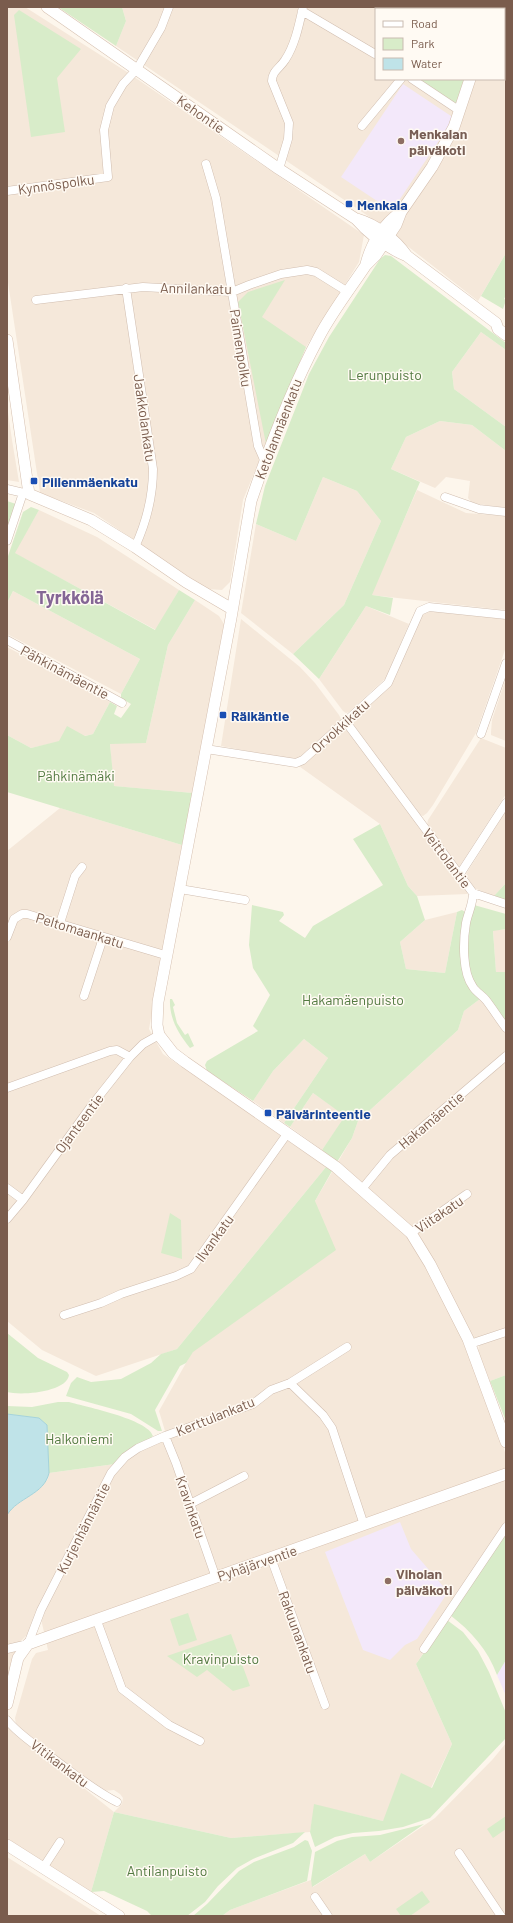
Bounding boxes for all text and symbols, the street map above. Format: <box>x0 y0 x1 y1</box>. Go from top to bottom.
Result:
legend <box>375 8 505 80</box>
text: Road <box>411 16 438 30</box>
text: Park <box>411 36 435 50</box>
text: Water <box>411 56 443 70</box>
street label: Kehontie <box>174 91 228 137</box>
place label: Menkalan päiväkoti <box>409 125 467 158</box>
marker: Menkalan päiväkoti <box>396 136 406 146</box>
street label: Kynnöspolku <box>17 170 95 198</box>
place label: Menkala <box>357 196 408 213</box>
marker: Menkala <box>344 199 354 209</box>
street label: Annilankatu <box>160 279 232 297</box>
street label: Paimenpolku <box>226 308 256 388</box>
park label: Lerunpuisto <box>348 366 422 383</box>
street label: Jaakkolankatu <box>130 373 160 463</box>
street label: Ketolanmäenkatu <box>251 376 305 482</box>
place label: Piilenmäenkatu <box>42 473 138 490</box>
marker: Piilenmäenkatu <box>29 476 39 486</box>
district label: Tyrkkölä <box>36 586 104 608</box>
street label: Pähkinämäentie <box>18 642 112 702</box>
street label: Orvokkikatu <box>307 695 373 757</box>
place label: Räikäntie <box>231 707 290 724</box>
marker: Räikäntie <box>218 710 228 720</box>
park label: Pähkinämäki <box>37 767 115 784</box>
street label: Veittolantie <box>419 825 475 891</box>
street label: Peltomaankatu <box>34 909 126 951</box>
park label: Hakamäenpuisto <box>302 991 404 1008</box>
street label: Hakamäentie <box>395 1088 467 1152</box>
street label: Ojanteentie <box>51 1090 107 1156</box>
place label: Päivärinteentie <box>276 1105 371 1122</box>
marker: Päivärinteentie <box>263 1108 273 1118</box>
street label: Viitakatu <box>412 1192 466 1236</box>
street label: Ilvankatu <box>191 1211 237 1265</box>
street label: Kerttulankatu <box>173 1393 257 1439</box>
park label: Halkoniemi <box>45 1430 113 1447</box>
street label: Kravinkatu <box>172 1473 210 1541</box>
street label: Kurjenhännäntie <box>53 1480 113 1576</box>
street label: Pyhäjärventie <box>215 1541 299 1585</box>
place label: Viholan päiväkoti <box>396 1565 453 1598</box>
marker: Viholan päiväkoti <box>383 1576 393 1586</box>
street label: Rakuunankatu <box>275 1588 321 1676</box>
park label: Kravinpuisto <box>183 1650 259 1667</box>
street label: Vitikankatu <box>27 1736 93 1790</box>
park label: Antilanpuisto <box>127 1862 207 1879</box>

